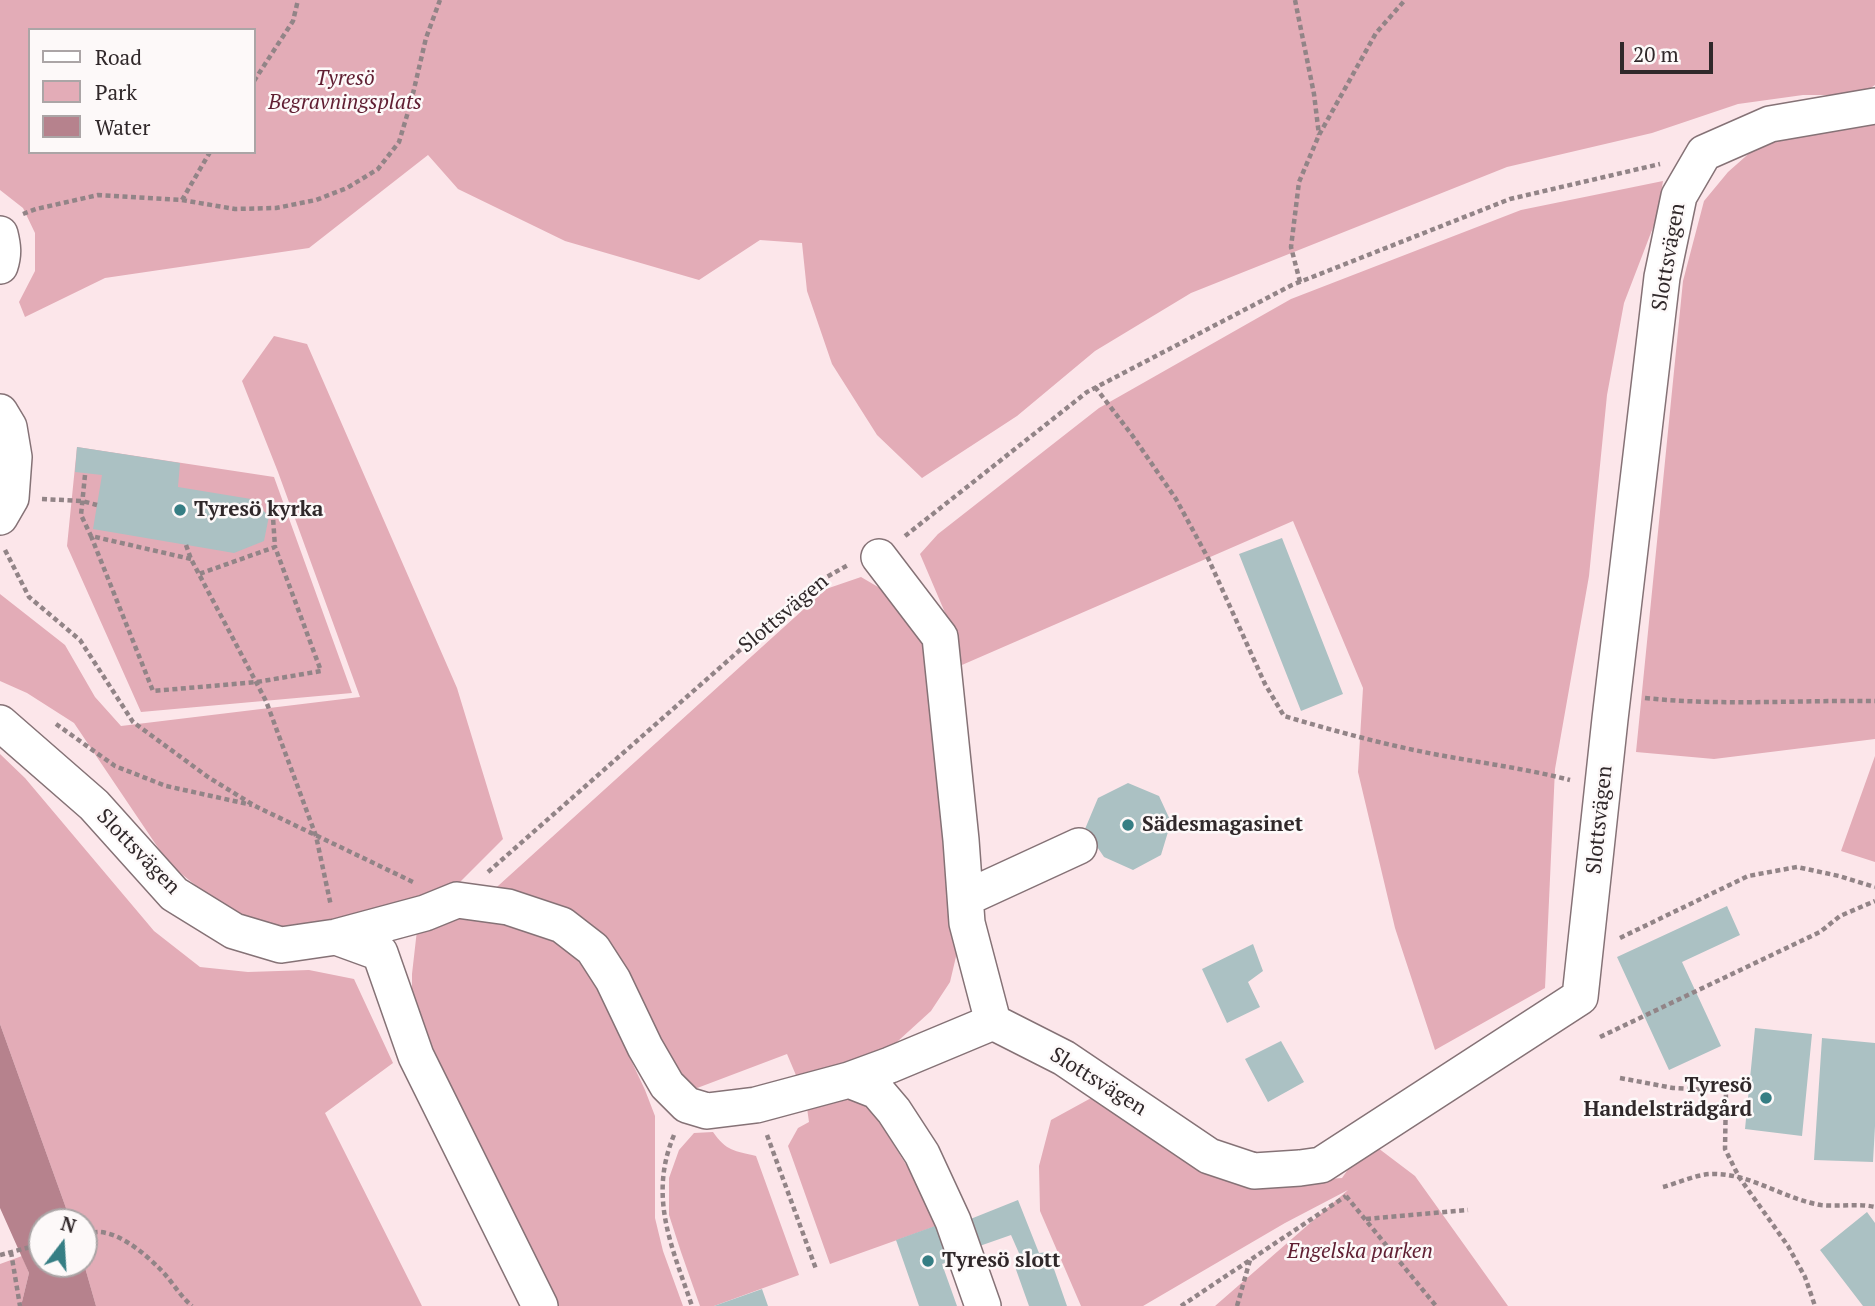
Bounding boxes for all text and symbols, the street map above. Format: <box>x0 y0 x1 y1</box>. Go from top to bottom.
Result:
legend <box>28 28 256 154</box>
scale bar <box>1623 28 1716 72</box>
text: 20 m <box>1633 40 1679 68</box>
text: Road <box>95 43 142 71</box>
park label: Tyresö Begravningsplats <box>268 66 422 116</box>
text: Park <box>95 78 137 106</box>
text: Water <box>95 113 150 141</box>
street label: Slottsvägen <box>1647 201 1691 313</box>
place label: Tyresö kyrka <box>194 497 323 523</box>
marker: Tyresö kyrka <box>172 502 188 518</box>
street label: Slottsvägen <box>734 569 834 659</box>
street label: Slottsvägen <box>1582 765 1618 875</box>
street label: Slottsvägen <box>91 804 185 900</box>
place label: Sädesmagasinet <box>1142 812 1303 838</box>
marker: Sädesmagasinet <box>1120 817 1136 833</box>
street label: Slottsvägen <box>1045 1042 1151 1122</box>
place label: Tyresö Handelsträdgård <box>1583 1073 1752 1123</box>
marker: Tyresö Handelsträdgård <box>1758 1090 1774 1106</box>
north arrow <box>28 1208 98 1278</box>
text: N <box>58 1210 79 1238</box>
park label: Engelska parken <box>1287 1239 1433 1265</box>
place label: Tyresö slott <box>942 1248 1060 1274</box>
marker: Tyresö slott <box>920 1253 936 1269</box>

